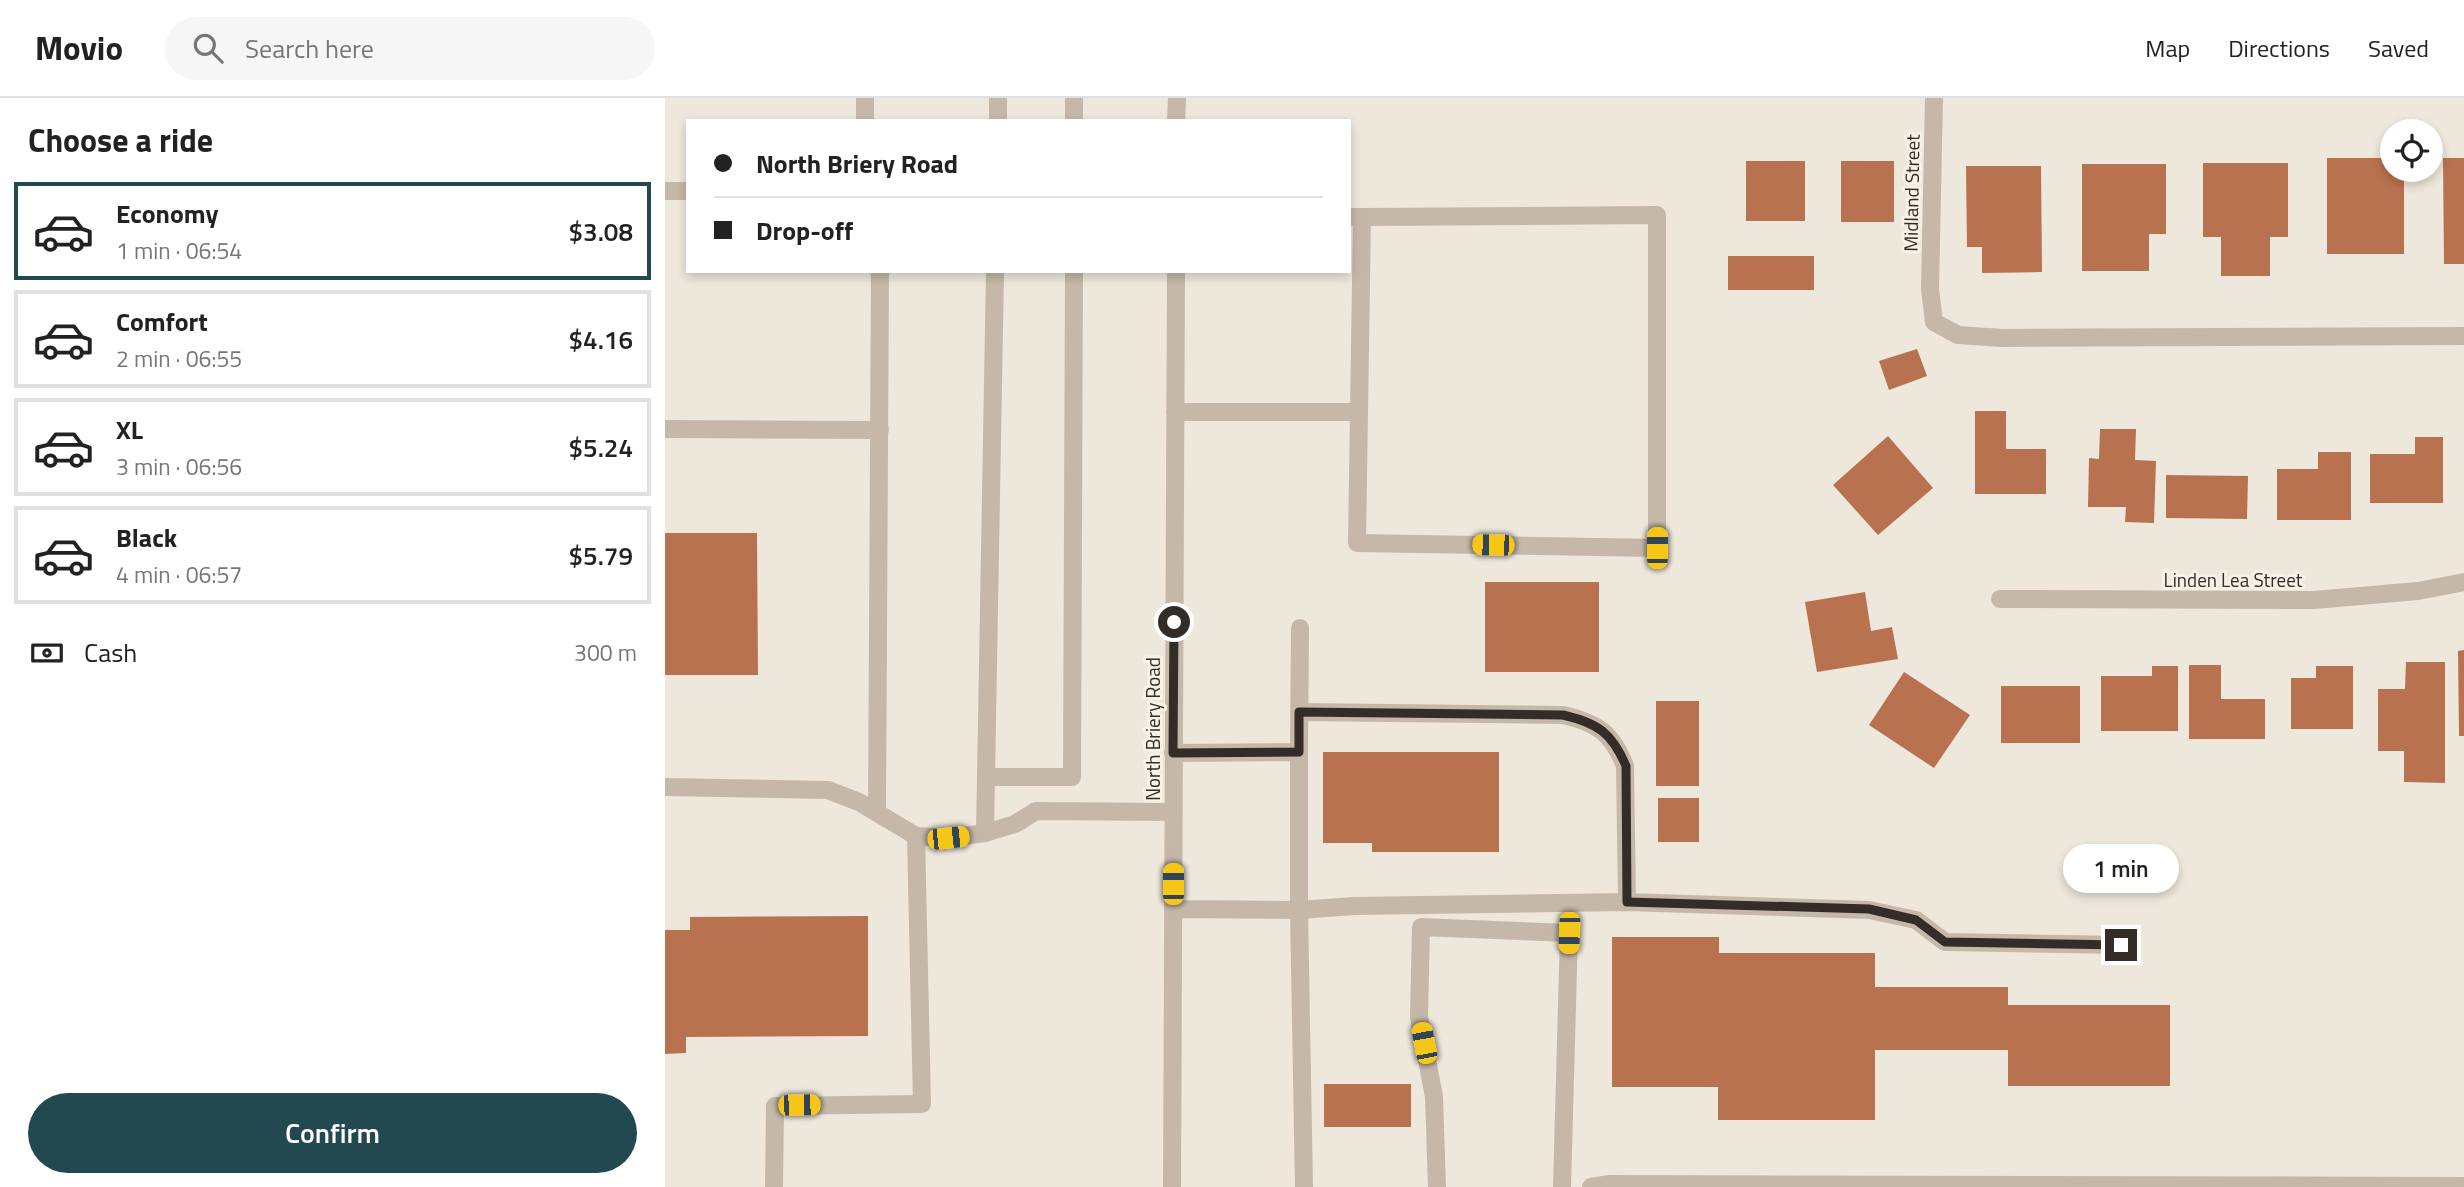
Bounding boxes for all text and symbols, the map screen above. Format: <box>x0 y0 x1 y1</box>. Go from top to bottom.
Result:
search box <box>165 17 655 80</box>
text: Movio <box>35 23 123 73</box>
icon: search <box>189 29 227 67</box>
text: Search here <box>245 29 374 68</box>
text: Map <box>2145 30 2190 66</box>
text: Directions <box>2228 30 2330 66</box>
text: Saved <box>2368 30 2429 66</box>
text: Choose a ride <box>28 116 213 164</box>
map controls <box>2380 119 2443 182</box>
button: locate <box>2380 119 2443 182</box>
street label: Midland Street <box>1895 134 1927 252</box>
text: North Briery Road <box>756 144 958 183</box>
text: Economy <box>116 194 218 233</box>
icon: car <box>32 200 95 263</box>
text: Drop-off <box>756 211 853 250</box>
text: $3.08 <box>569 212 633 251</box>
text: 1 min · 06:54 <box>116 233 242 268</box>
text: Comfort <box>116 302 208 341</box>
icon: car <box>32 308 95 371</box>
text: $4.16 <box>569 320 633 359</box>
text: 2 min · 06:55 <box>116 341 242 376</box>
text: XL <box>116 410 143 449</box>
icon: car <box>32 416 95 479</box>
text: $5.24 <box>569 428 633 467</box>
text: 3 min · 06:56 <box>116 449 242 484</box>
text: Black <box>116 518 177 557</box>
icon: car <box>32 524 95 587</box>
car <box>1647 527 1668 569</box>
car <box>1472 534 1515 556</box>
text: $5.79 <box>569 536 633 575</box>
text: 4 min · 06:57 <box>116 557 242 592</box>
street label: Linden Lea Street <box>2164 565 2303 594</box>
route start <box>1158 606 1190 638</box>
text: Cash <box>84 633 137 672</box>
icon: cash <box>28 634 66 672</box>
text: 300 m <box>574 635 637 670</box>
street label: North Briery Road <box>1138 657 1167 801</box>
car <box>927 825 970 851</box>
callout: 1 min <box>2063 844 2179 892</box>
text: 1 min <box>2093 851 2149 886</box>
car <box>1163 863 1184 905</box>
car <box>1558 912 1581 954</box>
route end <box>2105 929 2137 961</box>
car <box>1410 1020 1439 1066</box>
button: Confirm <box>28 1093 637 1173</box>
car <box>778 1094 821 1116</box>

